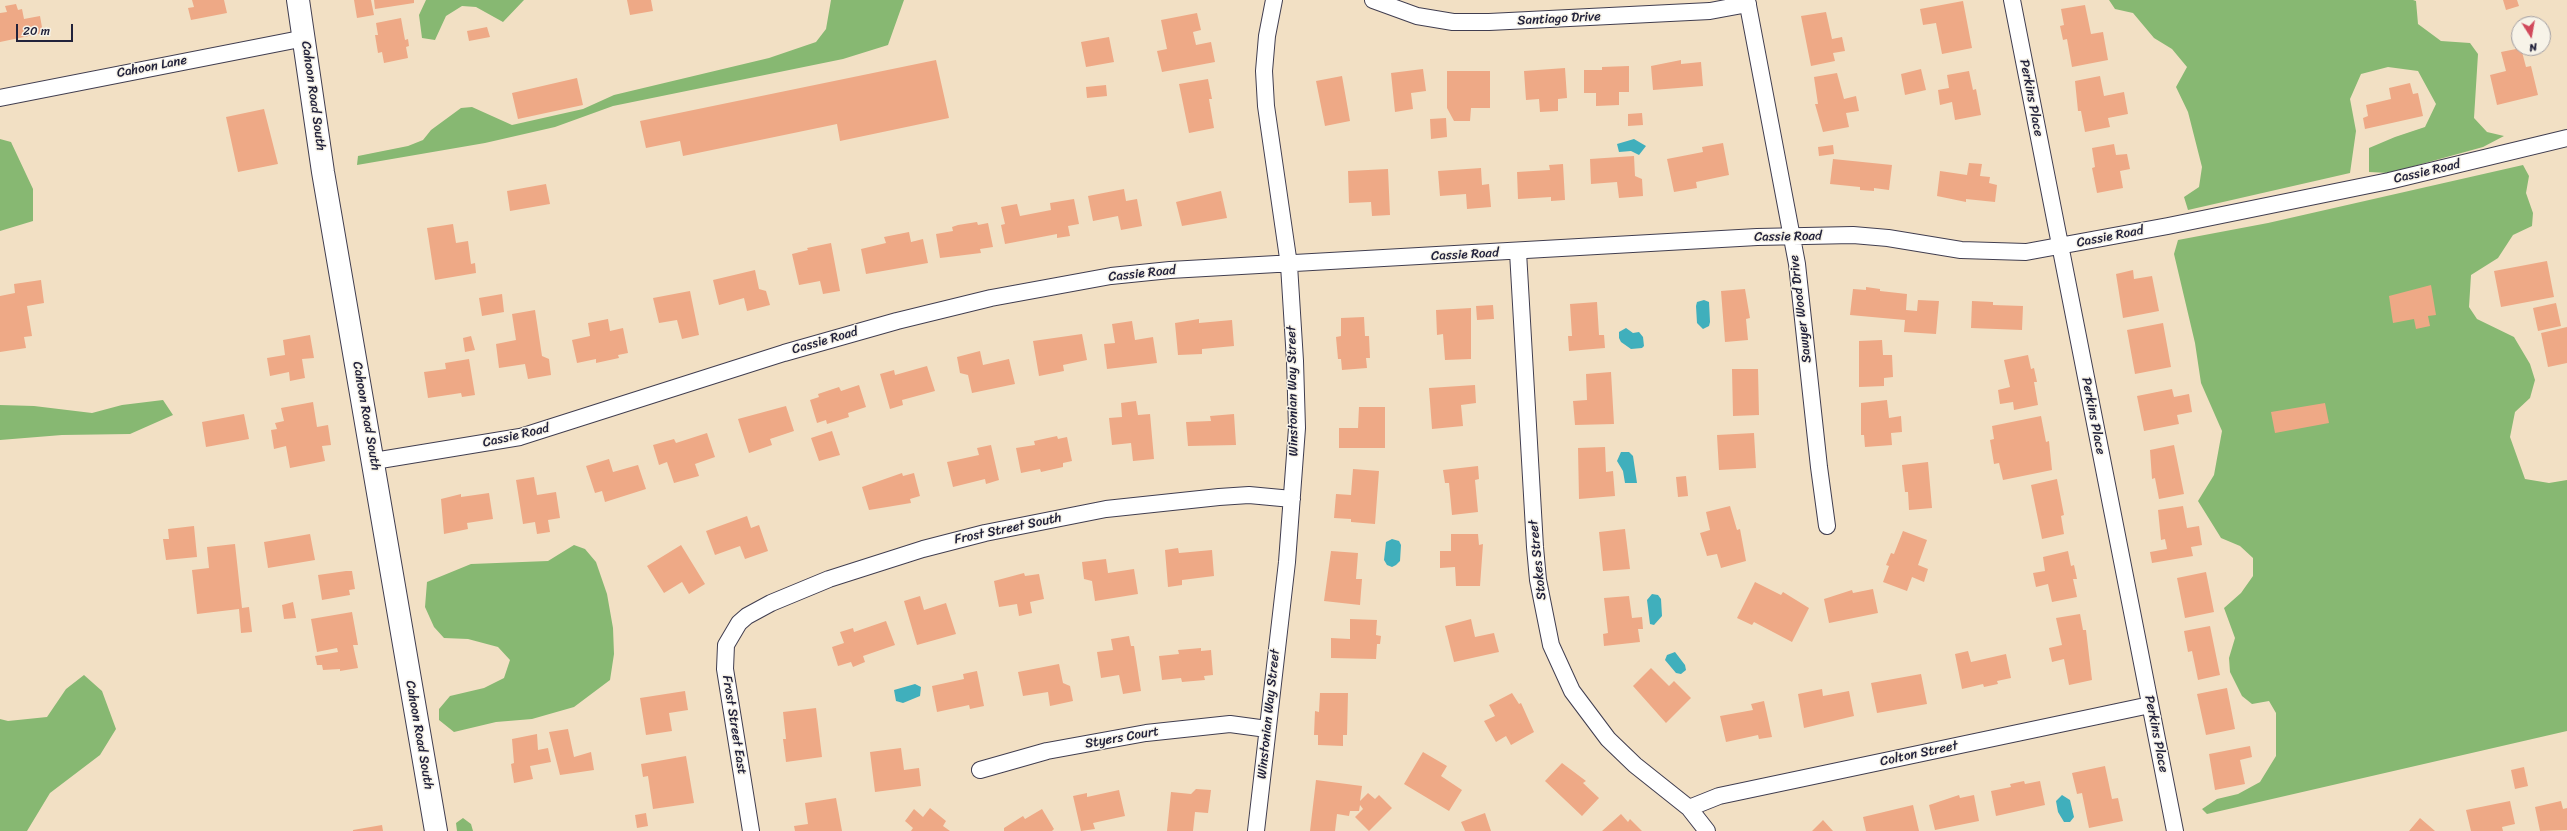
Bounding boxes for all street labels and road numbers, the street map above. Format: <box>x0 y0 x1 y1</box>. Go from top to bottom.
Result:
street label: Santiago Drive <box>1517 9 1601 29</box>
street label: Cahoon Road South <box>298 40 328 152</box>
street label: Cahoon Lane <box>116 53 188 81</box>
street label: Perkins Place <box>2016 58 2046 138</box>
street label: Cassie Road <box>2392 157 2462 187</box>
street label: Cassie Road <box>2075 223 2145 251</box>
street label: Cassie Road <box>1754 229 1822 245</box>
street label: Cassie Road <box>1431 245 1499 265</box>
street label: Sawyer Wood Drive <box>1787 254 1815 364</box>
street label: Cassie Road <box>1108 263 1176 285</box>
street label: Cassie Road <box>790 324 860 358</box>
street label: Winstonian Way Street <box>1284 326 1302 456</box>
street label: Cahoon Road South <box>349 360 383 472</box>
street label: Perkins Place <box>2078 376 2108 456</box>
street label: Cassie Road <box>481 421 551 451</box>
street label: Frost Street South <box>953 510 1063 548</box>
street label: Stokes Street <box>1526 519 1550 601</box>
street label: Winstonian Way Street <box>1254 648 1284 780</box>
street label: Frost Street East <box>718 674 750 776</box>
street label: Cahoon Road South <box>402 679 436 791</box>
street label: Perkins Place <box>2141 694 2171 774</box>
street label: Styers Court <box>1084 724 1160 752</box>
street label: Colton Street <box>1879 738 1959 770</box>

